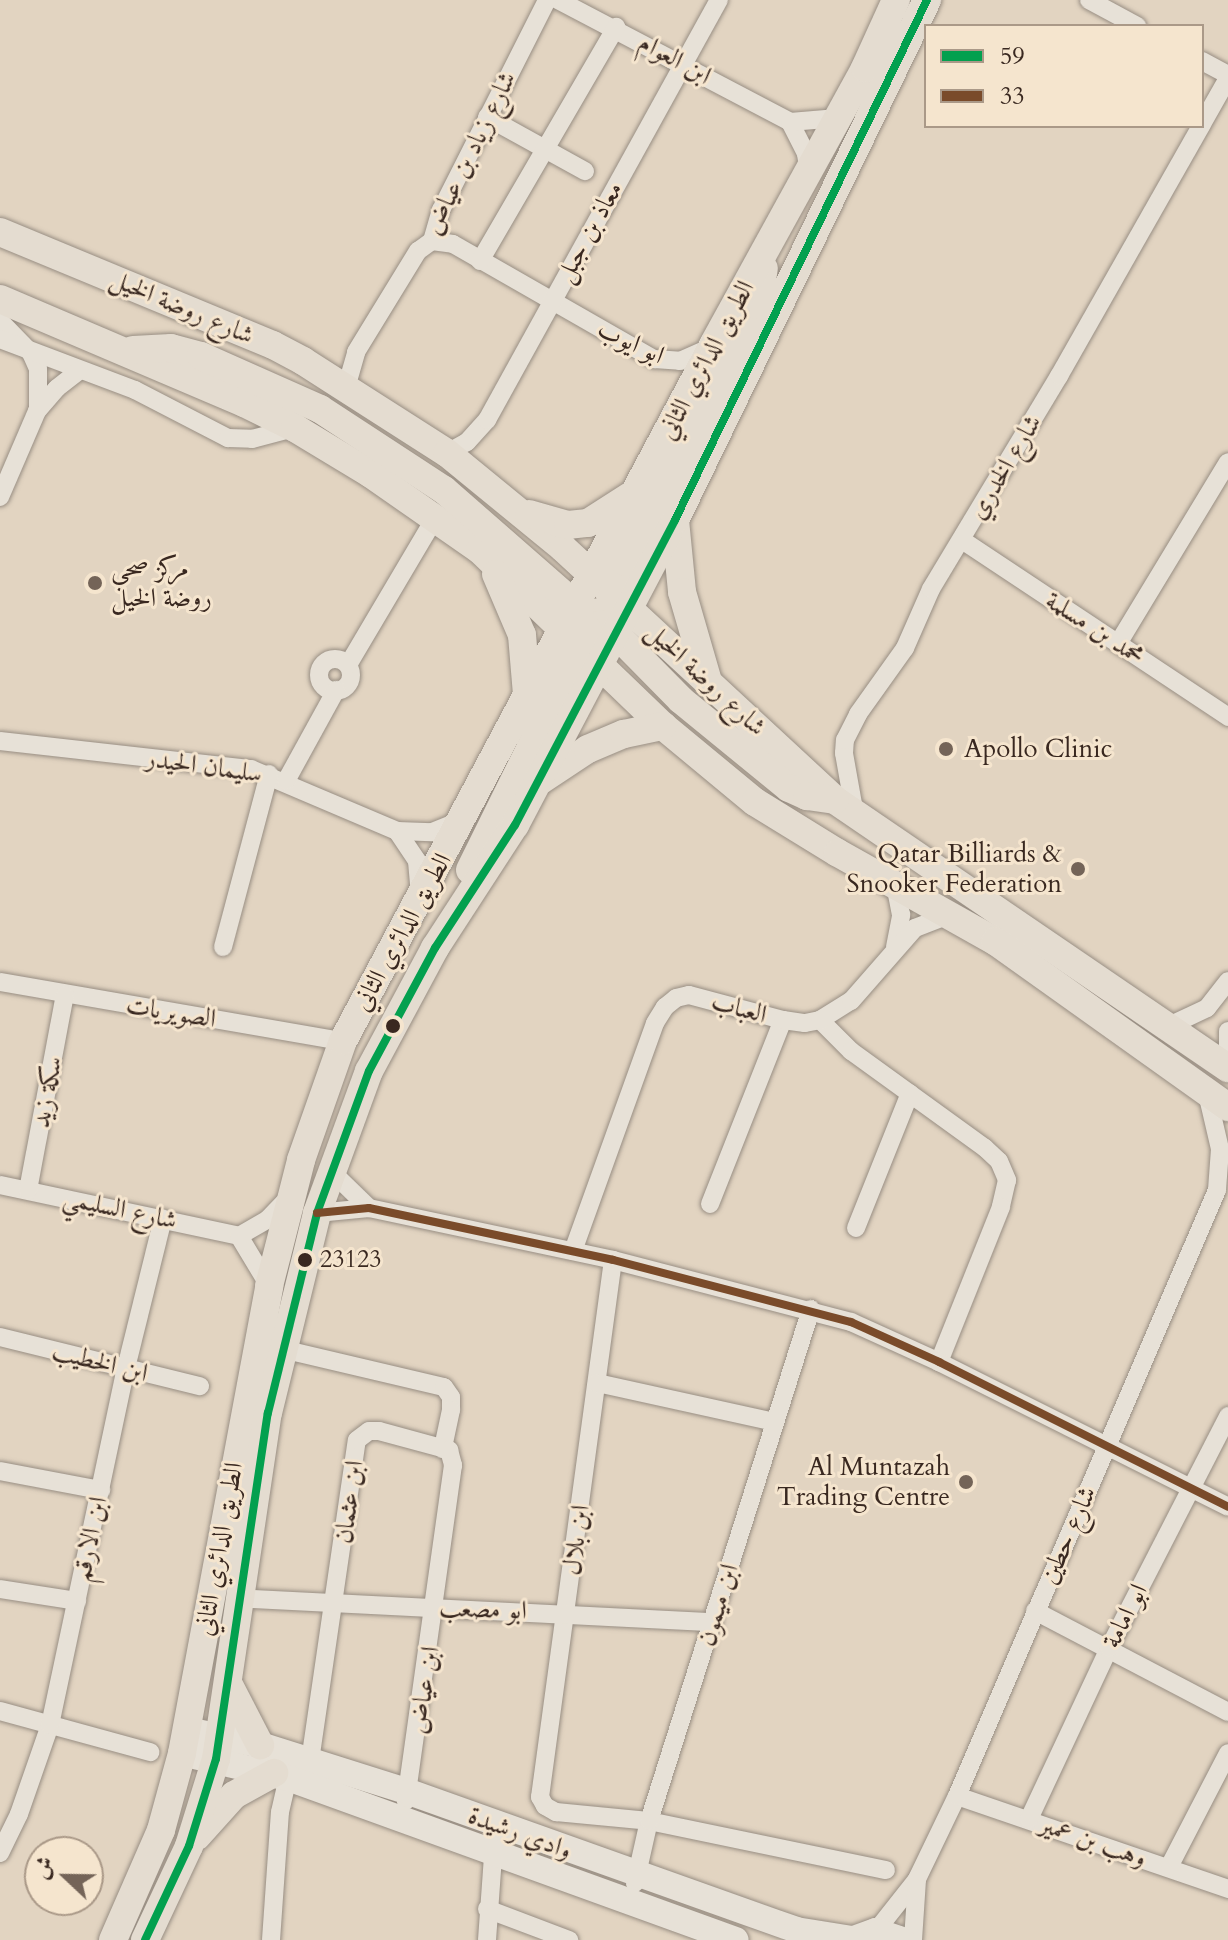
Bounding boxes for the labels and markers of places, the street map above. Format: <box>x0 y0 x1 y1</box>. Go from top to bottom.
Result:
place label: مركز صحي روضة الخيل <box>111 552 212 614</box>
marker: مركز صحي روضة الخيل <box>86 574 104 592</box>
place label: Apollo Clinic <box>964 733 1112 765</box>
marker: Apollo Clinic <box>935 738 957 760</box>
place label: Qatar Billiards & Snooker Federation <box>847 838 1062 900</box>
marker: Qatar Billiards & Snooker Federation <box>1069 860 1087 878</box>
unlabelled marker <box>385 1018 401 1034</box>
place label: 23123 <box>320 1246 381 1274</box>
marker: 23123 <box>297 1252 313 1268</box>
place label: Al Muntazah Trading Centre <box>777 1451 950 1512</box>
marker: Al Muntazah Trading Centre <box>957 1473 975 1491</box>

